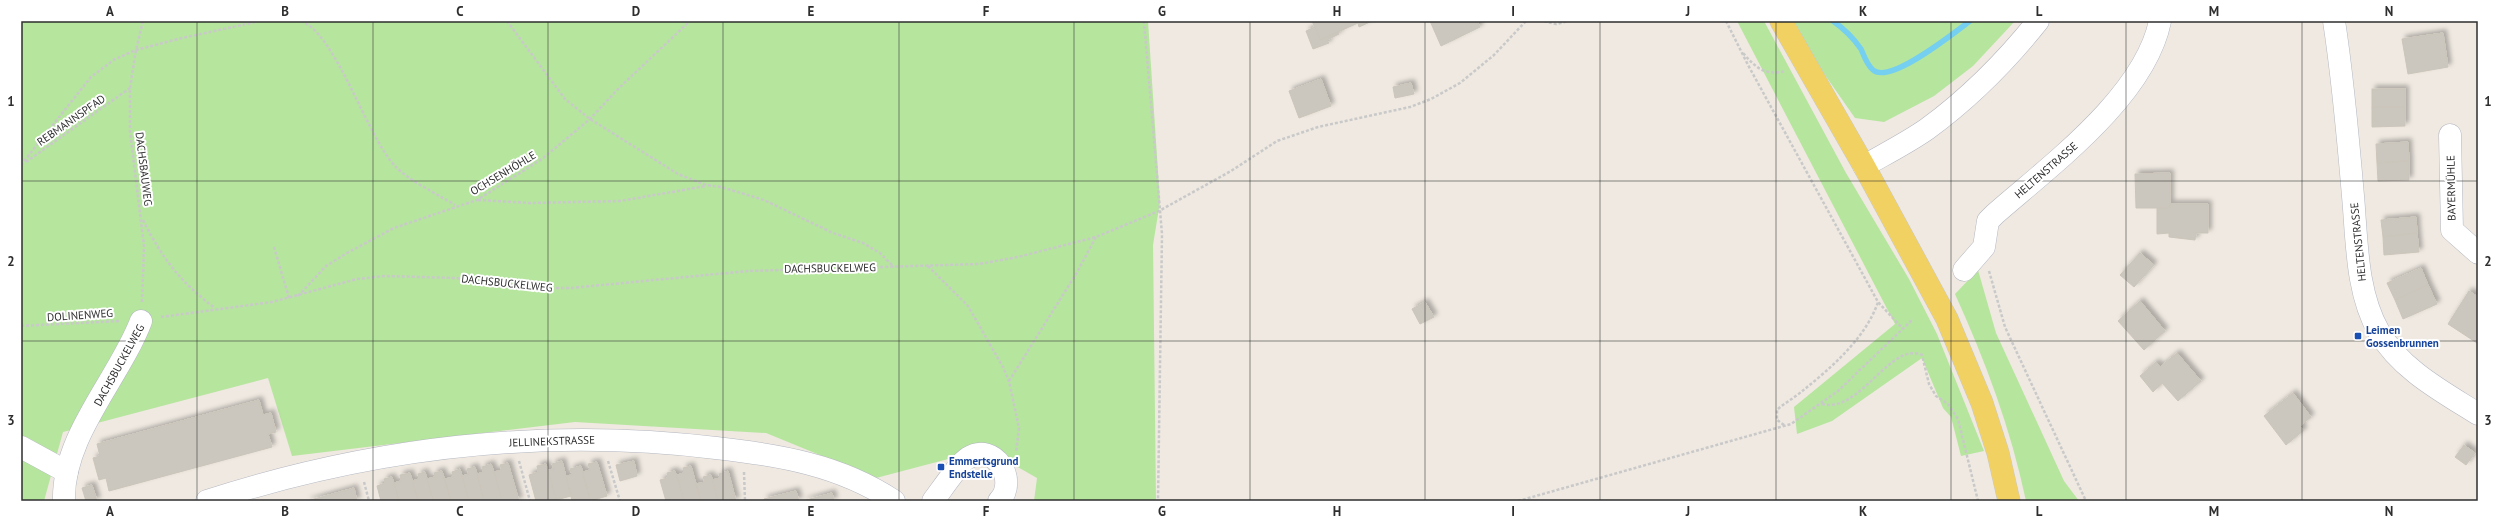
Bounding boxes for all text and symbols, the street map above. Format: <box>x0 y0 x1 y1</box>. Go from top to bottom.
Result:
text: A <box>106 3 114 20</box>
text: B <box>281 3 289 20</box>
text: C <box>456 3 464 20</box>
text: D <box>632 3 640 20</box>
text: E <box>808 3 815 20</box>
text: F <box>983 3 990 20</box>
text: G <box>1158 3 1166 20</box>
text: H <box>1333 3 1341 20</box>
text: I <box>1511 3 1515 20</box>
text: J <box>1685 3 1690 20</box>
text: K <box>1859 3 1867 20</box>
text: L <box>2036 3 2043 20</box>
text: M <box>2209 3 2219 20</box>
text: N <box>2385 3 2393 20</box>
street label: REBMANNSPFAD <box>34 91 108 149</box>
text: 1 <box>7 93 15 110</box>
text: 1 <box>2484 93 2492 110</box>
street label: DACHSBAUWEG <box>133 131 156 207</box>
street label: HELTENSTRASSE <box>2011 139 2081 201</box>
street label: OCHSENHÖHLE <box>468 148 539 198</box>
street label: BAYERMÜHLE <box>2443 155 2459 221</box>
street label: HELTENSTRASSE <box>2347 202 2369 282</box>
text: 2 <box>7 253 15 270</box>
text: 2 <box>2484 253 2492 270</box>
street label: DACHSBUCKELWEG <box>784 260 876 276</box>
street label: DACHSBUCKELWEG <box>461 271 554 295</box>
street label: DOLINENWEG <box>47 306 114 324</box>
street label: DACHSBUCKELWEG <box>91 321 147 408</box>
place label: Leimen Gossenbrunnen <box>2366 323 2439 350</box>
marker: Leimen Gossenbrunnen <box>2353 331 2363 341</box>
text: 3 <box>7 412 15 429</box>
text: 3 <box>2484 412 2492 429</box>
street label: JELLINEKSTRASSE <box>508 433 595 450</box>
place label: Emmertsgrund Endstelle <box>949 454 1018 481</box>
marker: Emmertsgrund Endstelle <box>936 462 946 472</box>
text: A <box>106 503 114 520</box>
text: B <box>281 503 289 520</box>
text: C <box>456 503 464 520</box>
text: D <box>632 503 640 520</box>
text: E <box>808 503 815 520</box>
text: F <box>983 503 990 520</box>
text: G <box>1158 503 1166 520</box>
text: H <box>1333 503 1341 520</box>
text: I <box>1511 503 1515 520</box>
text: J <box>1685 503 1690 520</box>
text: K <box>1859 503 1867 520</box>
text: L <box>2036 503 2043 520</box>
text: M <box>2209 503 2219 520</box>
text: N <box>2385 503 2393 520</box>

